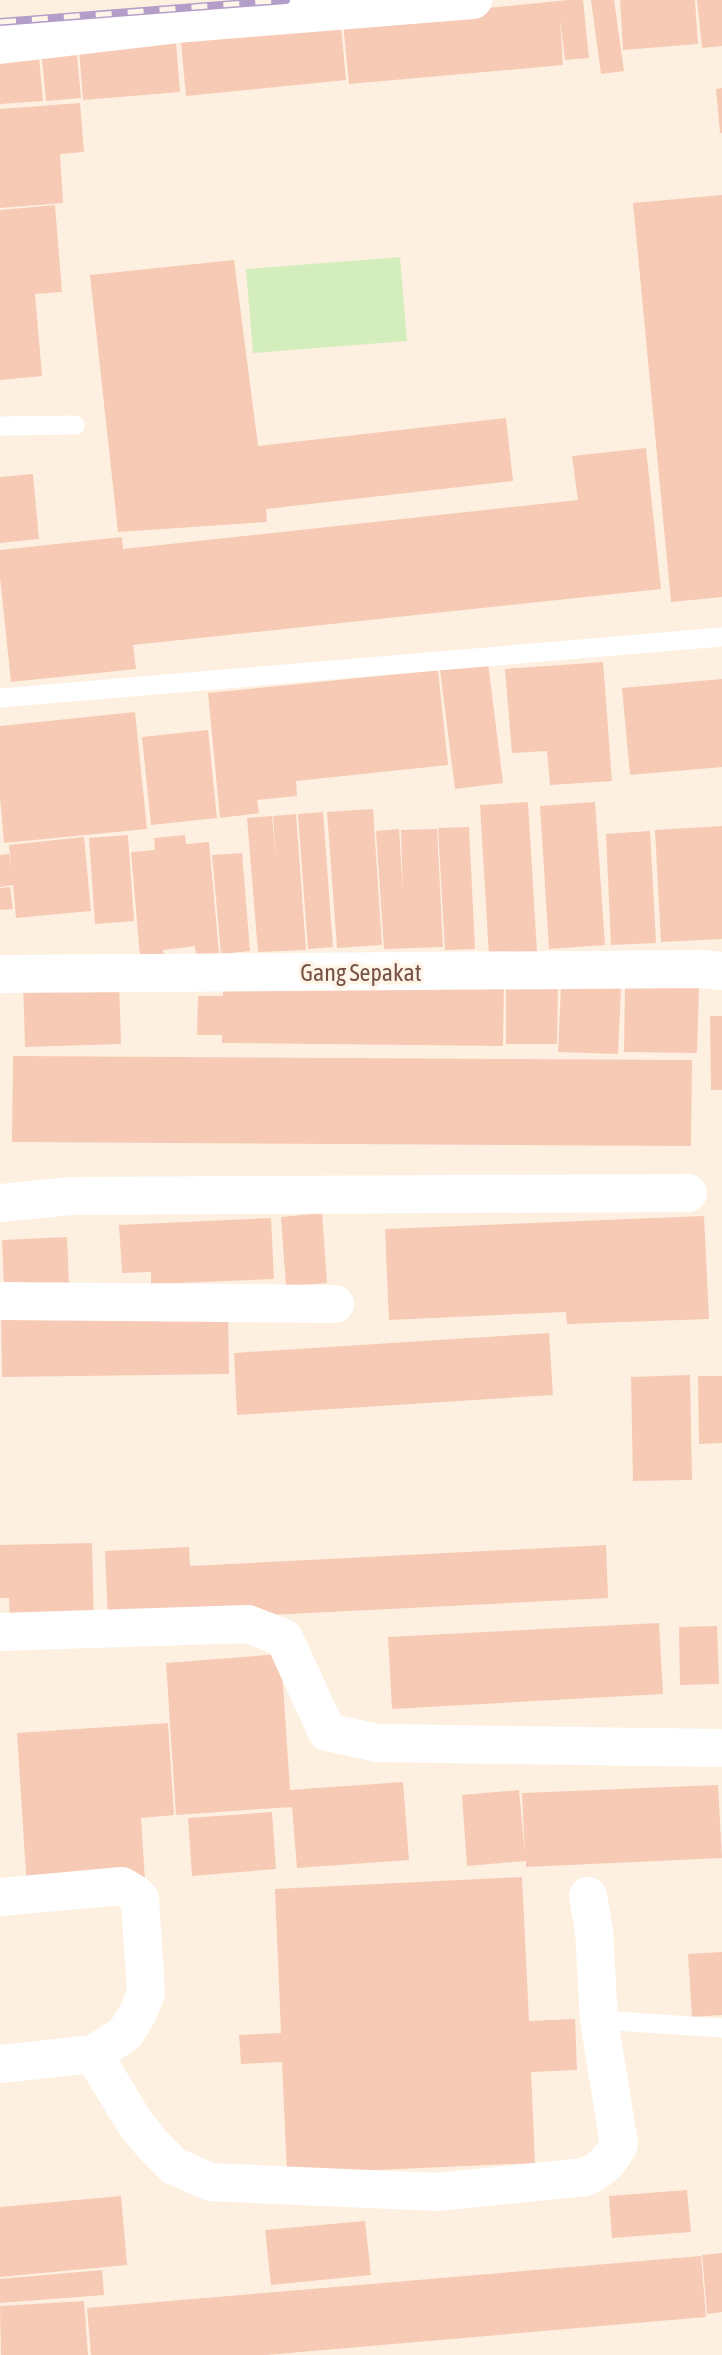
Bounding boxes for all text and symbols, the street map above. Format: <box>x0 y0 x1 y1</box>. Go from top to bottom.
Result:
street label: Gang Sepakat <box>300 959 422 986</box>

